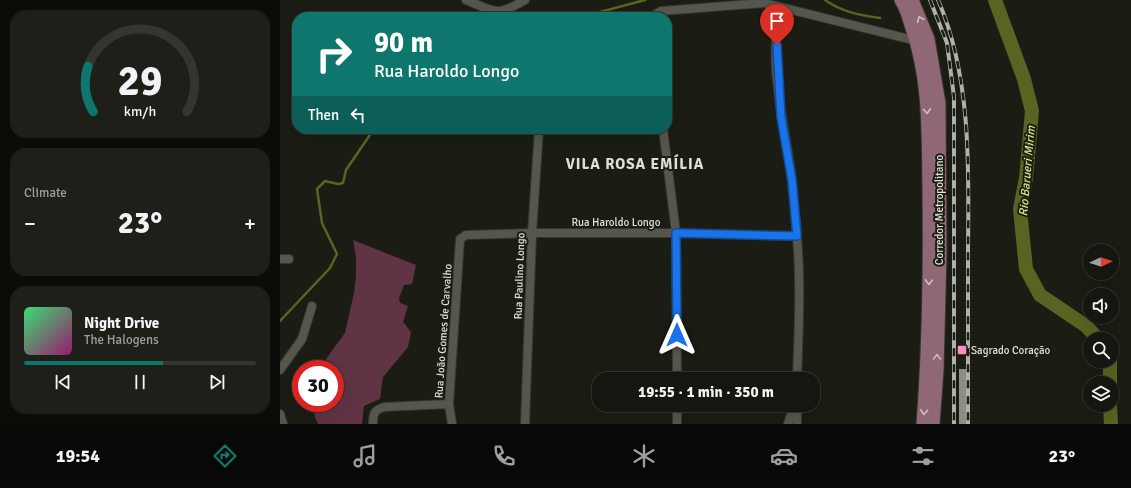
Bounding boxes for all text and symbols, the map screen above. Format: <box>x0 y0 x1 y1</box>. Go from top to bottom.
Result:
pin <box>760 4 794 45</box>
icon: arrive <box>766 10 788 32</box>
one-way arrow <box>916 15 924 22</box>
text: 90 m <box>374 26 433 60</box>
icon: right <box>308 28 360 80</box>
text: 29 <box>118 56 162 107</box>
text: Rua Haroldo Longo <box>374 60 519 82</box>
text: km/h <box>124 103 156 120</box>
icon: left <box>347 104 369 126</box>
text: Then <box>308 106 339 124</box>
one-way arrow <box>923 108 932 114</box>
water label: Rio Barueri Mirim <box>1016 125 1039 217</box>
district label: VILA ROSA EMÍLIA <box>566 154 704 173</box>
street label: Corredor Metropolitano <box>933 155 946 265</box>
text: Climate <box>24 185 67 201</box>
text: 23° <box>118 205 162 242</box>
text: − <box>24 210 36 237</box>
text: + <box>244 210 256 237</box>
street label: Rua Haroldo Longo <box>572 216 661 229</box>
street label: Rua Paulino Longo <box>511 232 528 320</box>
north arrow <box>1083 244 1119 280</box>
map controls <box>1083 244 1119 412</box>
street label: Rua João Gomes de Carvalho <box>432 263 455 399</box>
one-way arrow <box>925 279 934 285</box>
button: sound <box>1083 288 1119 324</box>
text: Night Drive <box>84 314 159 332</box>
position arrow <box>656 314 698 356</box>
text: The Halogens <box>84 332 159 348</box>
button: search <box>1083 332 1119 368</box>
marker: Sagrado Coração <box>956 344 968 356</box>
place label: Sagrado Coração <box>971 344 1050 357</box>
one-way arrow <box>933 354 941 360</box>
speed limit sign: 30 <box>292 360 344 412</box>
icon: previous <box>52 371 74 393</box>
icon: pause <box>129 371 151 393</box>
icon: next <box>206 371 228 393</box>
button: layers <box>1083 376 1119 412</box>
text: 19:55 · 1 min · 350 m <box>638 383 774 401</box>
one-way arrow <box>919 409 928 415</box>
icon: directions <box>211 442 239 470</box>
icon: music <box>351 442 379 470</box>
icon: phone <box>490 442 518 470</box>
icon: climate <box>630 442 658 470</box>
icon: car <box>770 442 798 470</box>
icon: filters <box>909 442 937 470</box>
text: 19:54 <box>56 445 100 467</box>
text: 23° <box>1049 445 1075 467</box>

